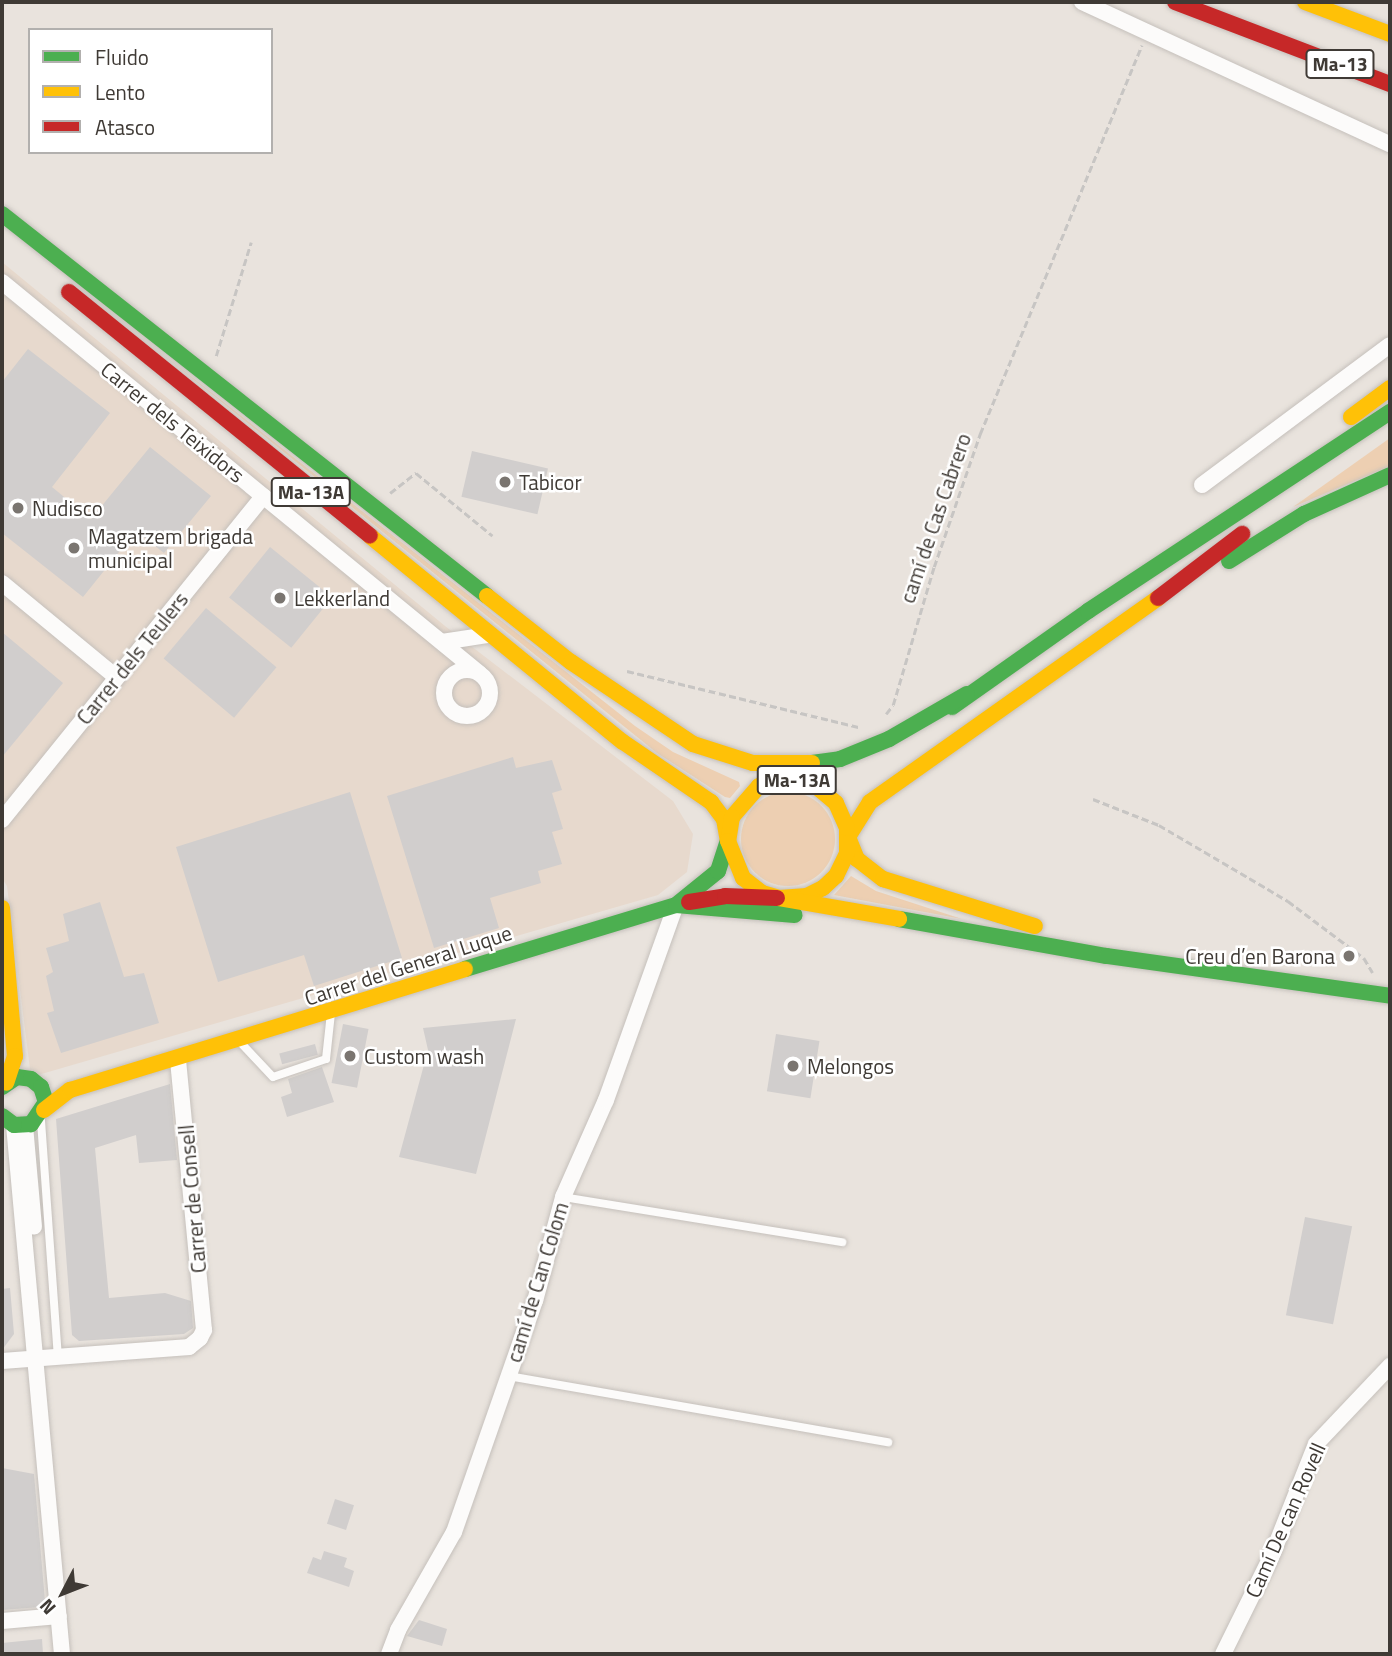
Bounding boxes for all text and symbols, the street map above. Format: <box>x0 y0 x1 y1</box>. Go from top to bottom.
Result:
legend <box>28 28 273 154</box>
text: Fluido <box>95 41 149 73</box>
road number: Ma-13 <box>1305 48 1375 80</box>
text: Lento <box>95 76 145 108</box>
text: Atasco <box>95 111 155 143</box>
street label: Carrer dels Teixidors <box>96 356 250 488</box>
street label: camí de Cas Cabrero <box>894 430 976 606</box>
place label: Tabicor <box>519 469 582 495</box>
marker: Tabicor <box>497 474 513 490</box>
road number: Ma-13A <box>271 477 351 508</box>
place label: Nudisco <box>32 495 103 521</box>
marker: Nudisco <box>10 500 26 516</box>
place label: Magatzem brigada municipal <box>88 523 253 573</box>
marker: Magatzem brigada municipal <box>66 540 82 556</box>
place label: Lekkerland <box>294 585 390 611</box>
street label: Carrer dels Teulers <box>71 587 193 729</box>
marker: Lekkerland <box>272 590 288 606</box>
road number: Ma-13A <box>757 764 837 796</box>
street label: Carrer del General Luque <box>301 920 515 1010</box>
place label: Creu d’en Barona <box>1185 943 1335 969</box>
marker: Creu d’en Barona <box>1341 948 1357 964</box>
place label: Custom wash <box>364 1043 484 1069</box>
marker: Custom wash <box>342 1048 358 1064</box>
place label: Melongos <box>807 1053 894 1079</box>
marker: Melongos <box>785 1058 801 1074</box>
street label: Carrer de Consell <box>173 1124 211 1274</box>
street label: camí de Can Colom <box>501 1199 573 1365</box>
street label: Camí De can Rovell <box>1240 1439 1330 1601</box>
north arrow <box>28 1558 98 1628</box>
text: N <box>32 1593 62 1622</box>

